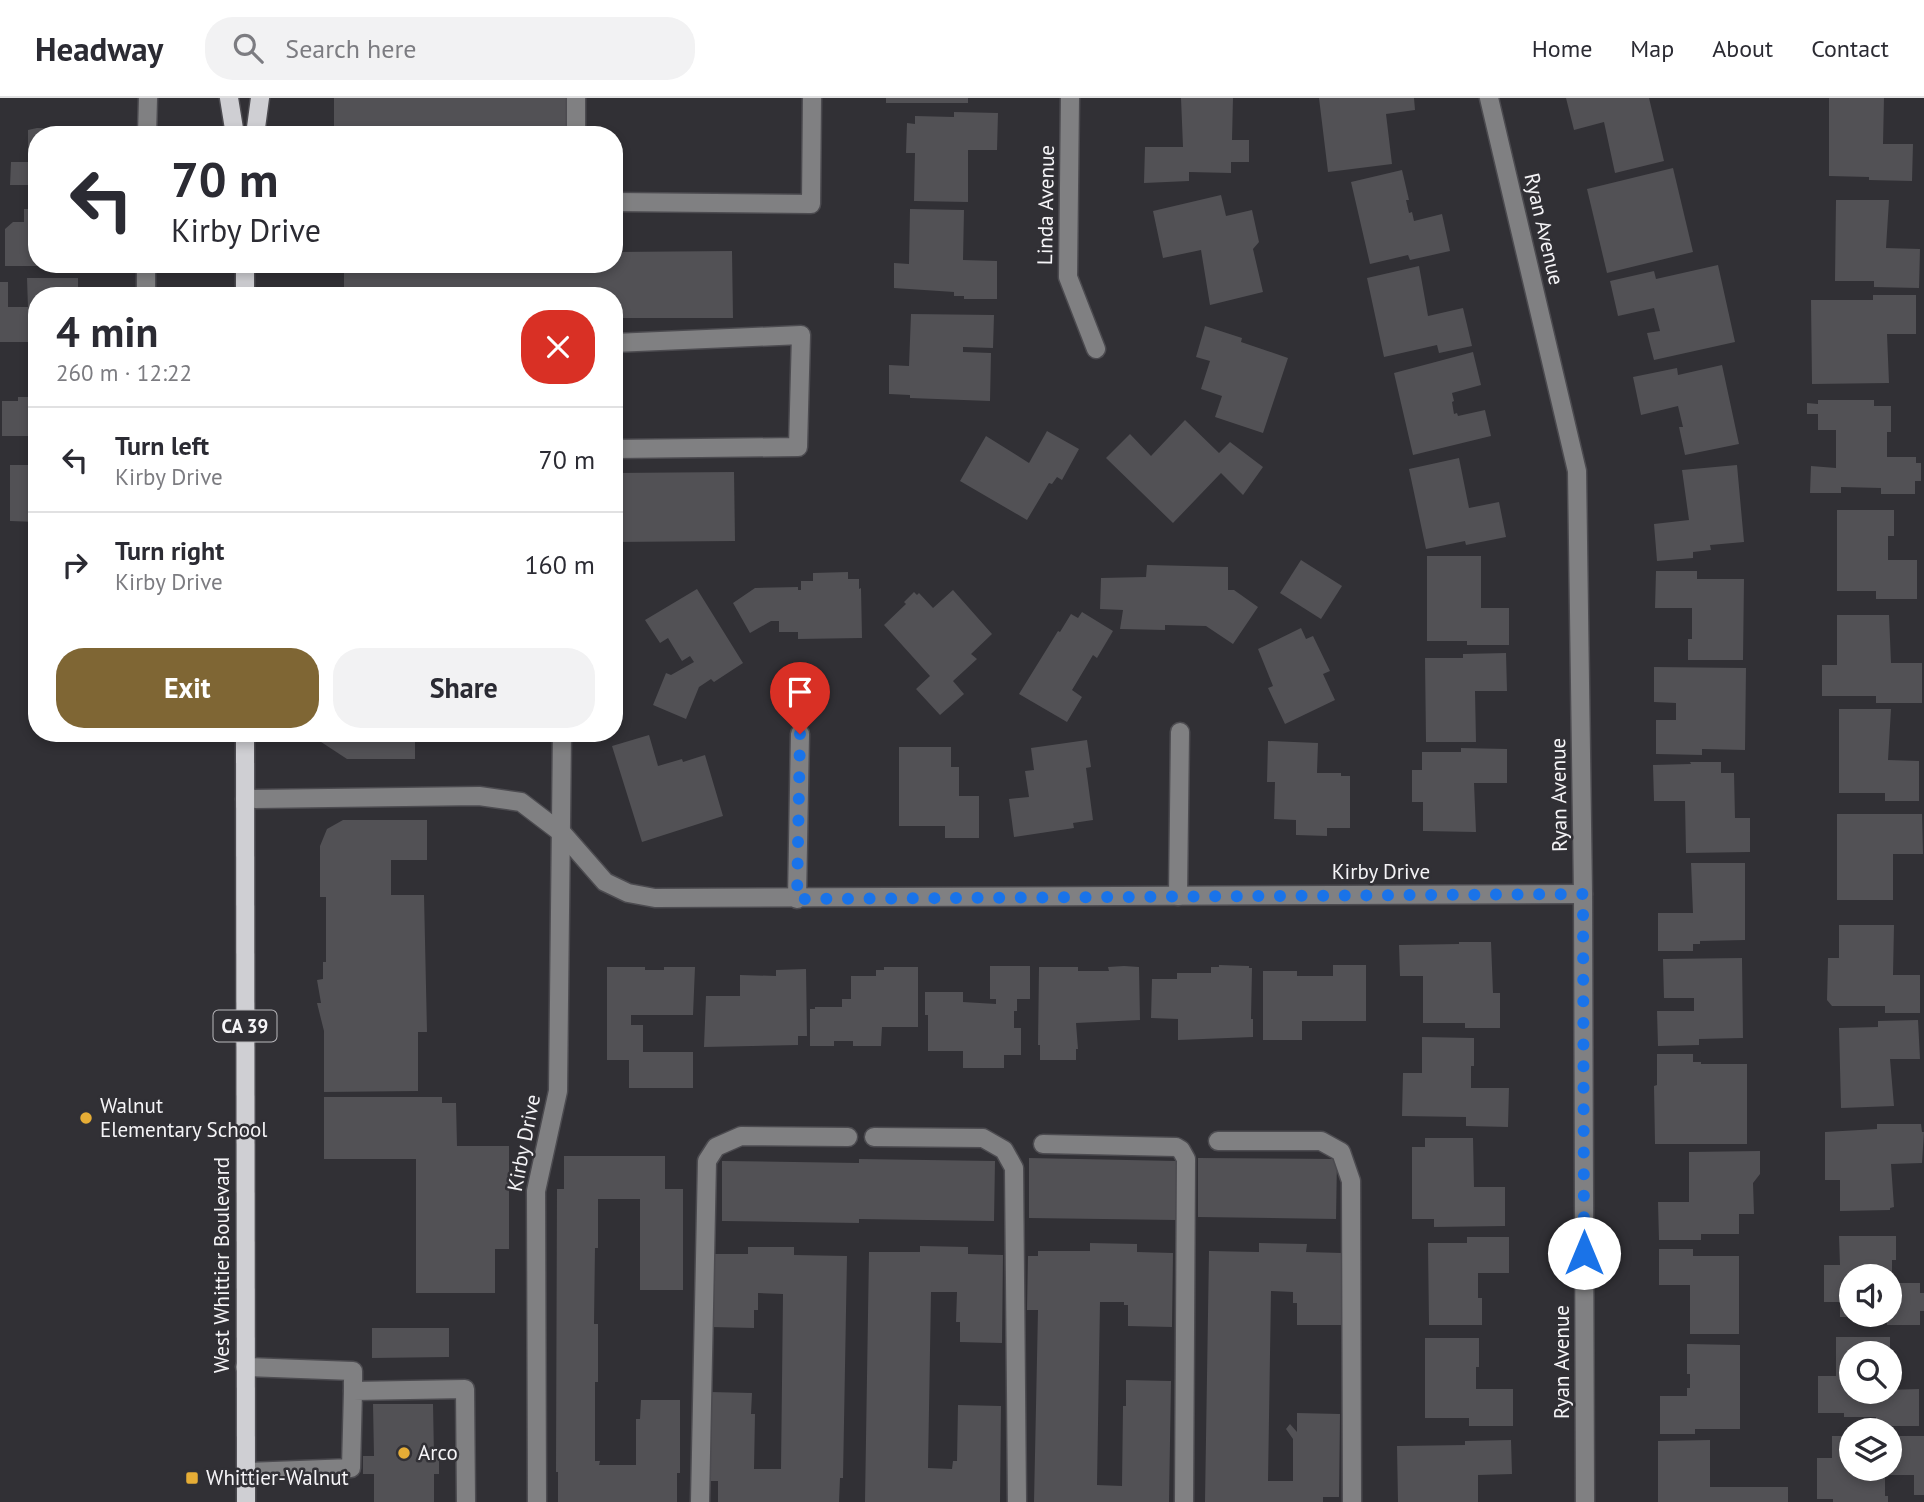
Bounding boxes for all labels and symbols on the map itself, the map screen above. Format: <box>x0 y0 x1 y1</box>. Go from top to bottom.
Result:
street label: Linda Avenue <box>1031 145 1060 265</box>
street label: Ryan Avenue <box>1519 170 1570 287</box>
pin <box>770 662 830 734</box>
street label: Ryan Avenue <box>1544 738 1573 852</box>
street label: Kirby Drive <box>1332 858 1430 885</box>
road number: CA 39 <box>214 1010 276 1042</box>
place label: Walnut Elementary School <box>100 1092 267 1143</box>
street label: Kirby Drive <box>501 1092 546 1194</box>
marker: Walnut Elementary School <box>78 1110 94 1126</box>
street label: West Whittier Boulevard <box>208 1157 235 1373</box>
position arrow <box>1547 1216 1621 1290</box>
street label: Ryan Avenue <box>1548 1305 1575 1419</box>
place label: Arco <box>418 1439 458 1466</box>
marker: Arco <box>396 1445 412 1461</box>
place label: Whittier-Walnut <box>206 1464 349 1491</box>
marker: Whittier-Walnut <box>184 1470 200 1486</box>

